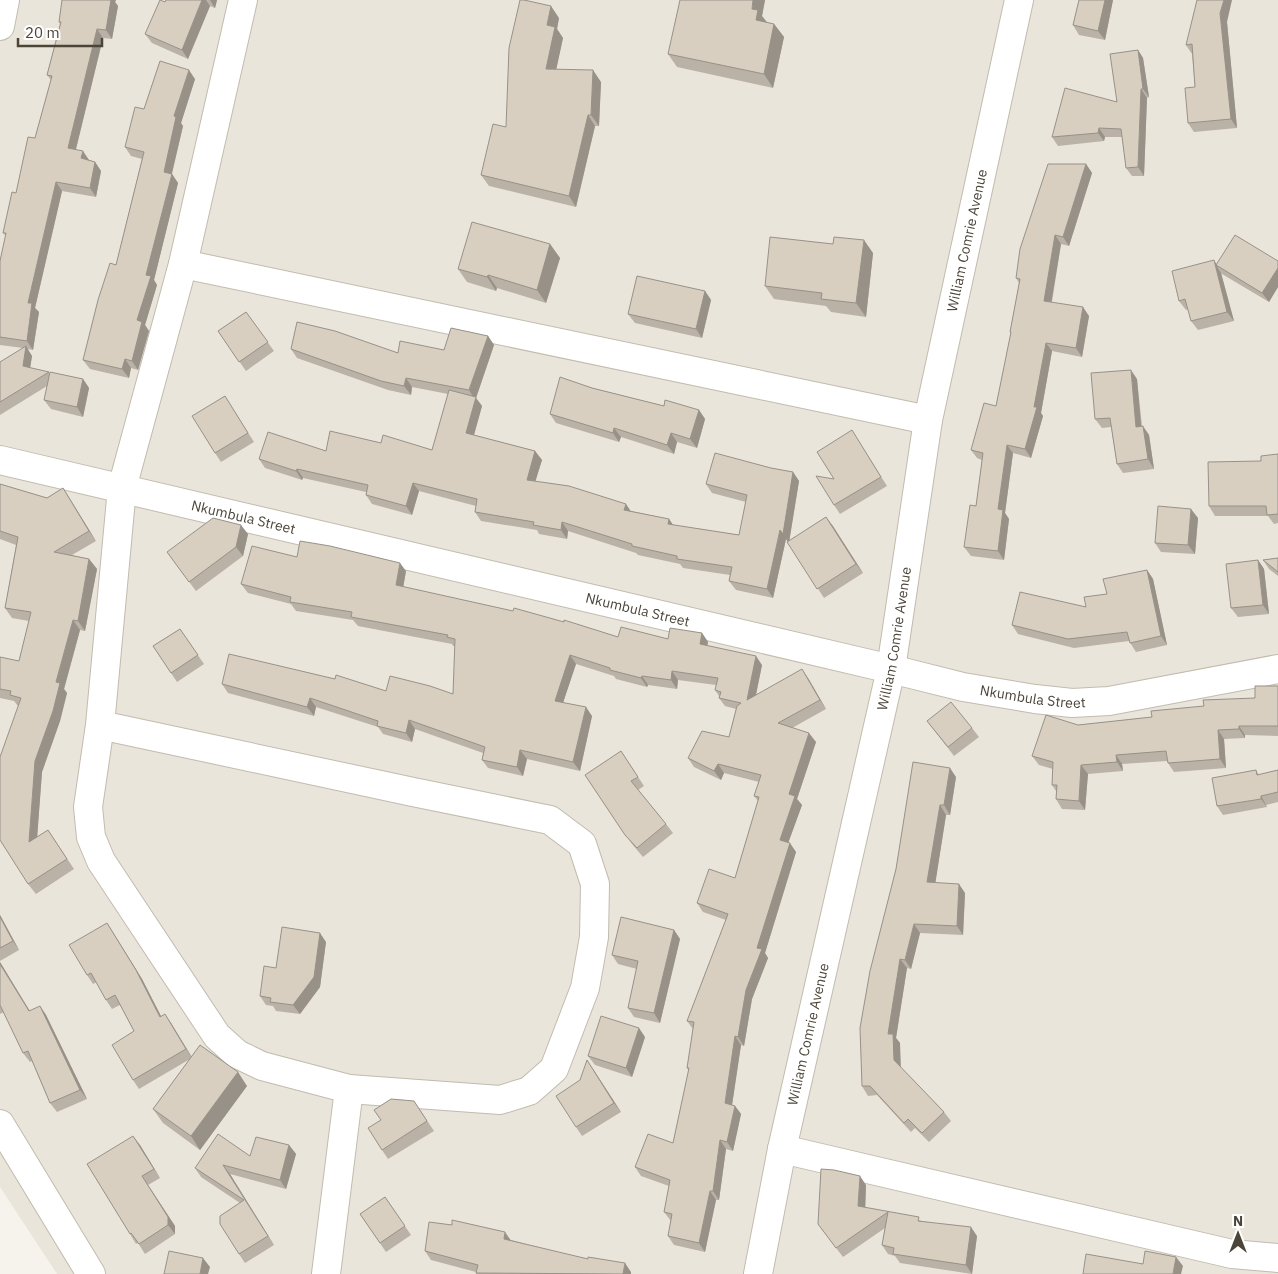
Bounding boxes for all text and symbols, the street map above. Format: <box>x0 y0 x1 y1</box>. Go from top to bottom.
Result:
scale bar <box>18 15 101 47</box>
text: 20 m <box>25 23 60 42</box>
street label: William Comrie Avenue <box>943 167 991 313</box>
street label: Nkumbula Street <box>190 496 297 538</box>
street label: William Comrie Avenue <box>873 565 915 712</box>
street label: Nkumbula Street <box>584 589 692 631</box>
street label: Nkumbula Street <box>979 681 1086 712</box>
street label: William Comrie Avenue <box>783 961 833 1107</box>
north arrow <box>1213 1209 1263 1259</box>
text: N <box>1233 1212 1243 1230</box>

